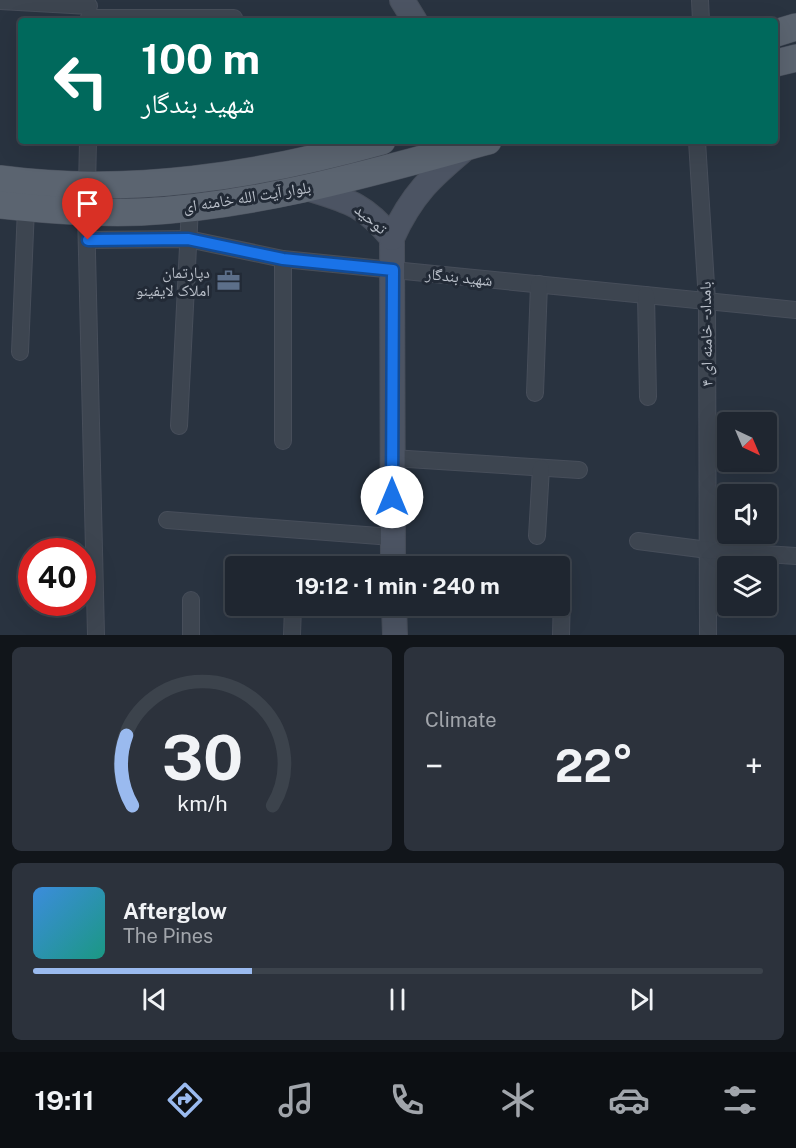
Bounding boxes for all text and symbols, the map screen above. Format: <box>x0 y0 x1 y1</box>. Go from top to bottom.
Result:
text: 100 m <box>141 34 260 83</box>
icon: left <box>42 42 120 120</box>
text: شهید بندگار <box>141 87 255 119</box>
pin <box>62 178 113 240</box>
street label: بلوار آیت الله خامنه ای <box>182 178 312 217</box>
icon: arrive <box>71 187 104 220</box>
street label: توحید <box>351 200 391 238</box>
place label: دپارتمان املاک لایفینو <box>136 263 210 300</box>
street label: شهید بندگار <box>424 264 494 290</box>
office icon: دپارتمان املاک لایفینو <box>215 268 241 294</box>
street label: بامداد - خامنه ای ۴ <box>696 281 717 387</box>
north arrow <box>717 412 777 472</box>
map controls <box>717 412 777 616</box>
position arrow <box>360 465 424 529</box>
button: sound <box>717 484 777 544</box>
speed limit sign: 40 <box>18 538 96 616</box>
button: layers <box>717 556 777 616</box>
text: 19:12 · 1 min · 240 m <box>295 573 500 599</box>
text: Climate <box>425 708 497 732</box>
text: 30 <box>161 721 243 794</box>
text: 22° <box>555 739 633 792</box>
text: − <box>425 747 443 785</box>
text: + <box>745 747 763 785</box>
text: km/h <box>177 791 227 816</box>
text: Afterglow <box>123 898 227 924</box>
text: The Pines <box>123 924 213 948</box>
icon: previous <box>138 983 171 1016</box>
icon: pause <box>381 983 414 1016</box>
icon: next <box>625 983 658 1016</box>
icon: directions <box>164 1079 206 1121</box>
icon: music <box>275 1079 317 1121</box>
icon: phone <box>386 1079 428 1121</box>
icon: climate <box>497 1079 539 1121</box>
icon: car <box>608 1079 650 1121</box>
icon: filters <box>719 1079 761 1121</box>
text: 19:11 <box>35 1084 94 1116</box>

